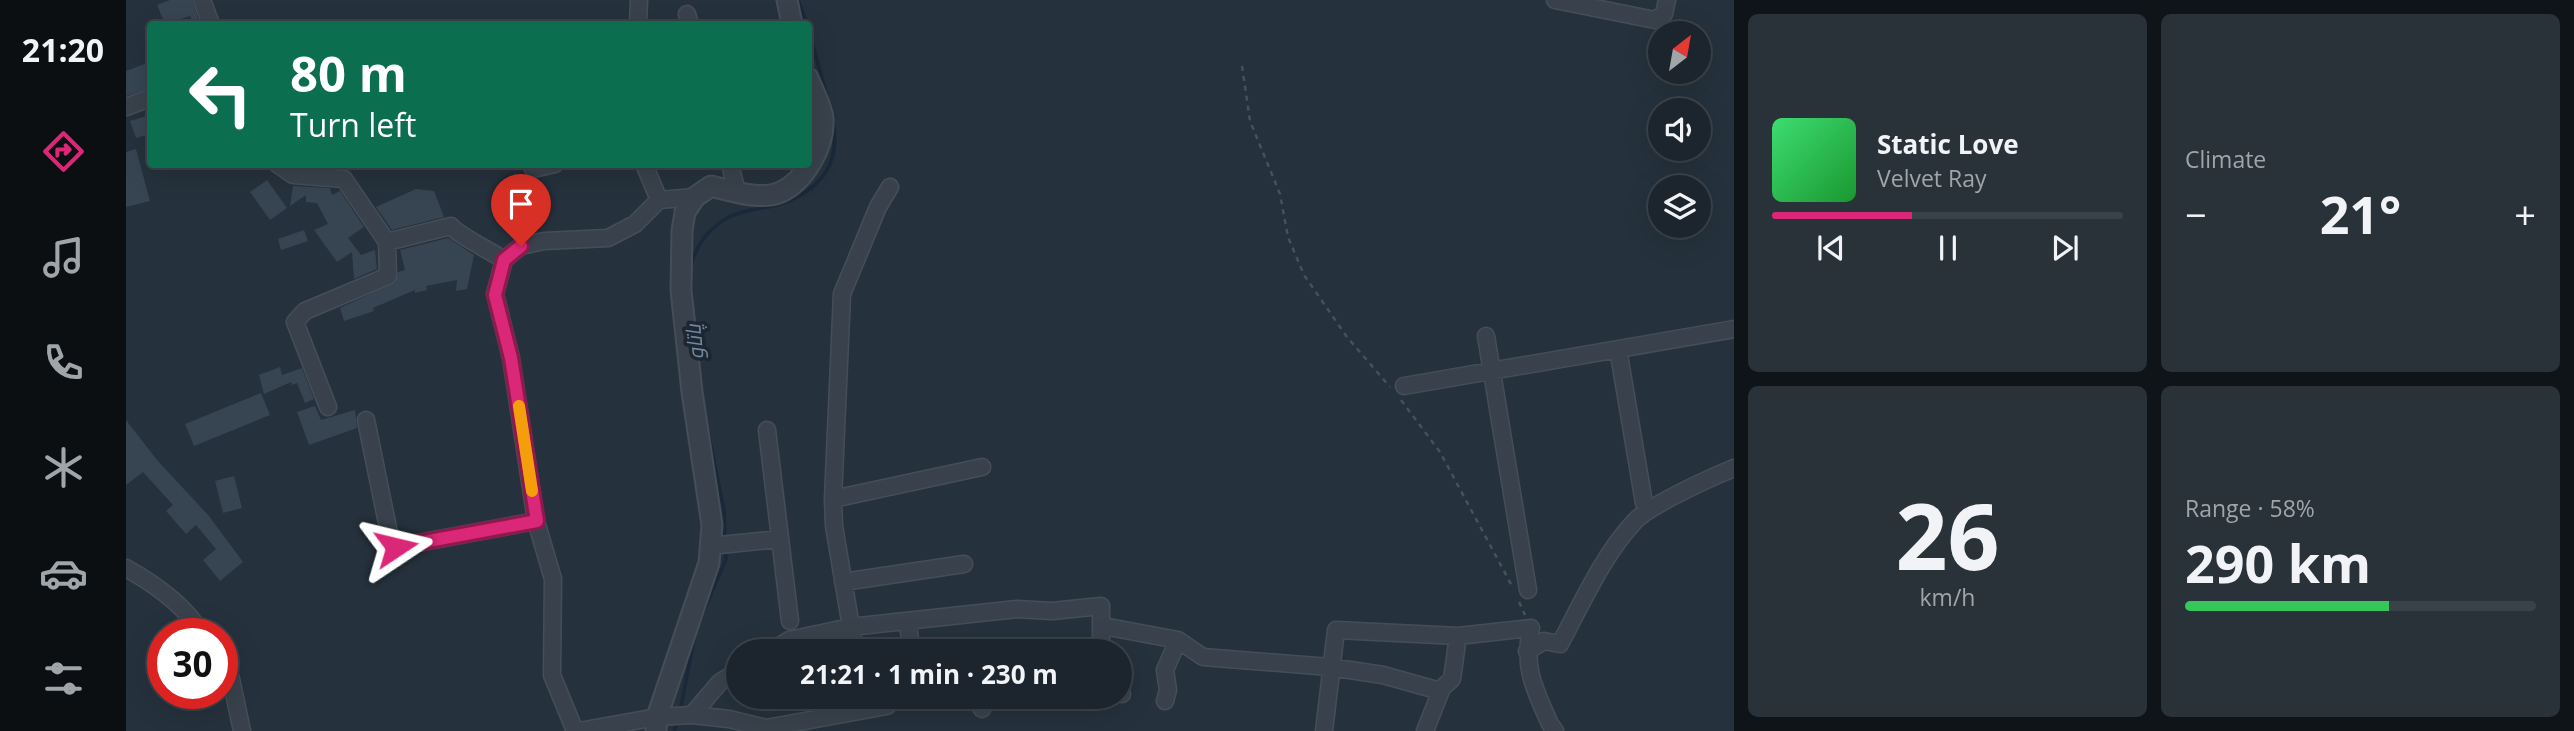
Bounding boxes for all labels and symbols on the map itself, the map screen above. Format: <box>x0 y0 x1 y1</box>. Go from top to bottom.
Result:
north arrow <box>1648 21 1712 84</box>
pin <box>491 174 551 246</box>
water label: پاتاو <box>678 322 711 361</box>
position arrow <box>359 510 433 584</box>
speed limit sign: 30 <box>147 618 238 709</box>

